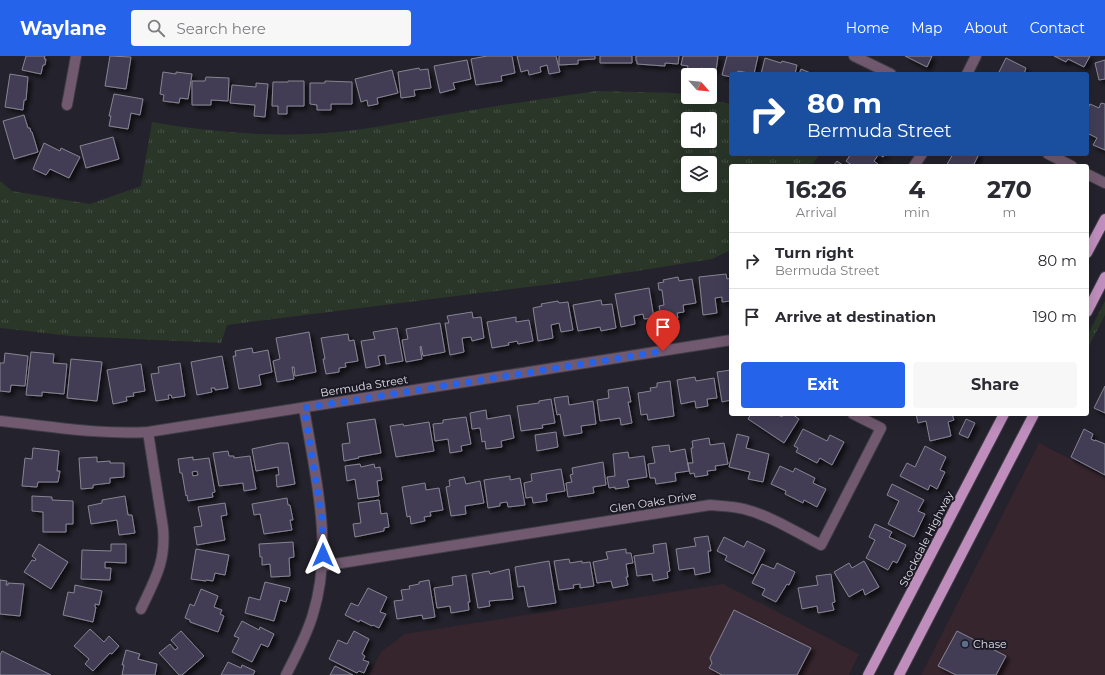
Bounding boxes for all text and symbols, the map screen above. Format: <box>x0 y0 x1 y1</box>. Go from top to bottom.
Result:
search box <box>131 10 411 46</box>
text: Waylane <box>20 17 107 40</box>
icon: search <box>145 17 167 39</box>
text: Search here <box>177 19 266 38</box>
text: Home <box>846 19 889 37</box>
text: Map <box>911 19 942 37</box>
text: About <box>964 19 1008 37</box>
text: Contact <box>1030 19 1085 37</box>
north arrow <box>681 68 717 104</box>
map controls <box>681 68 717 192</box>
text: 80 m <box>807 86 882 120</box>
icon: right <box>741 88 793 140</box>
button: sound <box>681 112 717 148</box>
text: Bermuda Street <box>807 120 952 142</box>
button: layers <box>681 156 717 192</box>
text: 16:26 <box>786 175 847 204</box>
text: 4 <box>909 175 925 204</box>
text: 270 <box>987 175 1032 204</box>
text: Arrival <box>796 204 837 220</box>
text: min <box>904 204 930 220</box>
text: m <box>1003 204 1016 220</box>
text: Turn right <box>775 243 854 262</box>
icon: right <box>741 250 763 272</box>
text: 80 m <box>1038 251 1077 270</box>
text: Bermuda Street <box>775 262 880 278</box>
icon: arrive <box>741 306 763 328</box>
text: Arrive at destination <box>775 307 936 326</box>
text: 190 m <box>1033 307 1077 326</box>
pin <box>646 310 680 351</box>
icon: arrive <box>652 316 674 338</box>
button: Exit <box>741 362 905 408</box>
button: Share <box>913 362 1077 408</box>
street label: Bermuda Street <box>319 372 409 400</box>
street label: Glen Oaks Drive <box>609 488 698 516</box>
street label: Stockdale Highway <box>896 489 956 589</box>
position arrow <box>302 534 344 576</box>
place label: Chase <box>973 637 1007 651</box>
marker: Chase <box>960 639 970 649</box>

